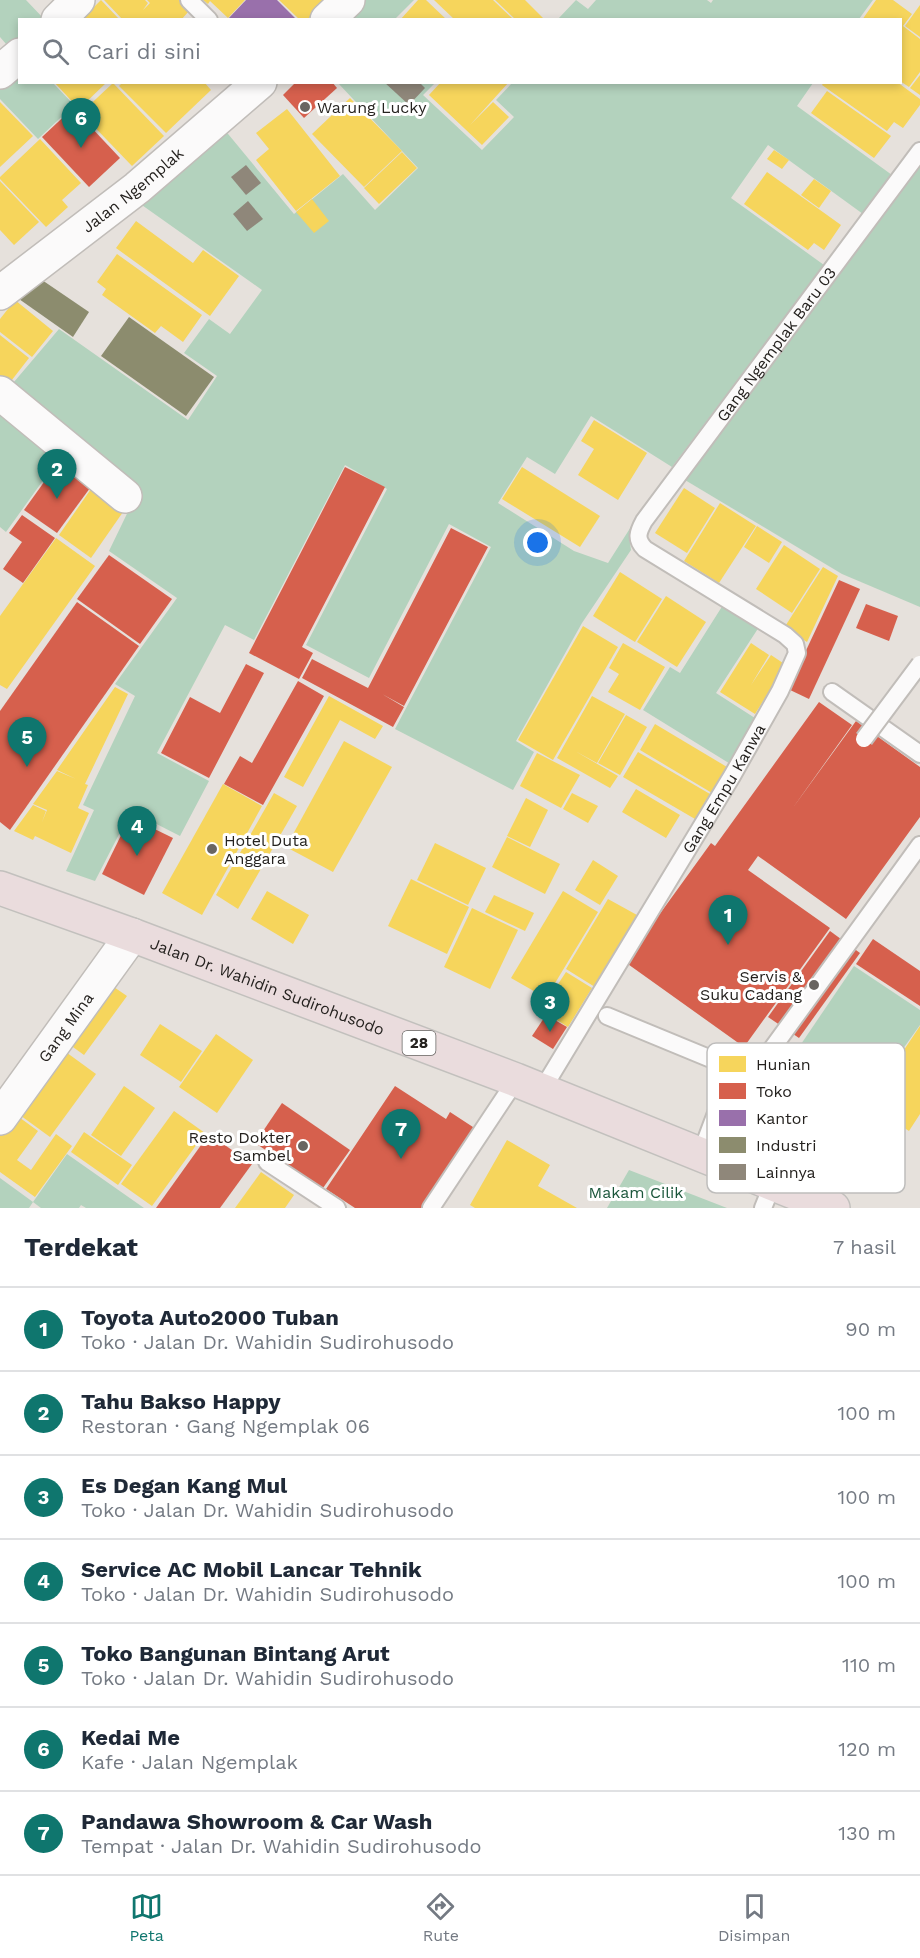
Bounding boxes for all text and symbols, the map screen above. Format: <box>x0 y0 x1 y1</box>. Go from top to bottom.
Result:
search box <box>18 18 902 84</box>
icon: search <box>39 35 72 68</box>
text: Cari di sini <box>87 39 201 64</box>
pin: 6 <box>62 98 100 148</box>
place label: Warung Lucky <box>317 98 427 117</box>
marker: Warung Lucky <box>298 100 312 114</box>
street label: Jalan Ngemplak <box>78 143 187 236</box>
street label: Gang Ngemplak Baru 03 <box>712 263 840 425</box>
pin: 2 <box>38 450 76 499</box>
your location <box>523 528 552 557</box>
pin: 5 <box>8 718 46 767</box>
street label: Gang Empu Kanwa <box>678 720 769 857</box>
pin: 4 <box>118 806 156 856</box>
place label: Hotel Duta Anggara <box>224 831 308 868</box>
marker: Hotel Duta Anggara <box>205 842 219 856</box>
pin: 1 <box>708 896 748 945</box>
street label: Jalan Dr. Wahidin Sudirohusodo <box>148 933 387 1039</box>
place label: Servis & Suku Cadang <box>700 967 803 1004</box>
marker: Servis & Suku Cadang <box>807 978 821 992</box>
pin: 3 <box>530 982 570 1032</box>
street label: Gang Mina <box>34 989 97 1066</box>
road number: 28 <box>402 1031 436 1055</box>
legend <box>707 1043 905 1193</box>
text: Hunian <box>756 1055 811 1074</box>
text: Toko <box>756 1082 792 1101</box>
text: Kantor <box>756 1109 808 1128</box>
pin: 7 <box>382 1110 420 1159</box>
place label: Resto Dokter Sambel <box>189 1128 291 1165</box>
text: Industri <box>756 1136 816 1155</box>
marker: Resto Dokter Sambel <box>296 1139 310 1153</box>
text: Lainnya <box>756 1163 816 1182</box>
park label: Makam Cilik <box>589 1183 683 1202</box>
text: Terdekat <box>24 1232 138 1262</box>
text: 7 hasil <box>833 1235 896 1259</box>
text: Toyota Auto2000 Tuban <box>81 1305 339 1330</box>
text: 1 <box>39 1317 48 1341</box>
text: 90 m <box>845 1317 896 1341</box>
text: Toko · Jalan Dr. Wahidin Sudirohusodo <box>81 1330 454 1354</box>
text: Tahu Bakso Happy <box>81 1389 281 1414</box>
text: 2 <box>38 1401 49 1425</box>
text: 100 m <box>837 1401 896 1425</box>
text: Restoran · Gang Ngemplak 06 <box>81 1414 370 1438</box>
text: Es Degan Kang Mul <box>81 1473 287 1498</box>
text: 3 <box>38 1485 49 1509</box>
text: 100 m <box>837 1485 896 1509</box>
text: Toko · Jalan Dr. Wahidin Sudirohusodo <box>81 1498 454 1522</box>
text: Service AC Mobil Lancar Tehnik <box>81 1557 422 1582</box>
text: 4 <box>37 1569 50 1593</box>
text: 100 m <box>837 1569 896 1593</box>
text: Toko · Jalan Dr. Wahidin Sudirohusodo <box>81 1582 454 1606</box>
text: Toko Bangunan Bintang Arut <box>81 1641 390 1666</box>
text: 5 <box>38 1653 49 1677</box>
text: 110 m <box>842 1653 896 1677</box>
text: Toko · Jalan Dr. Wahidin Sudirohusodo <box>81 1666 454 1690</box>
text: Kedai Me <box>81 1725 180 1750</box>
text: 6 <box>37 1737 50 1761</box>
text: 120 m <box>838 1737 896 1761</box>
text: Kafe · Jalan Ngemplak <box>81 1750 298 1774</box>
text: Pandawa Showroom & Car Wash <box>81 1809 432 1834</box>
text: 7 <box>37 1821 50 1845</box>
text: 130 m <box>838 1821 896 1845</box>
text: Tempat · Jalan Dr. Wahidin Sudirohusodo <box>81 1834 482 1858</box>
tab: Peta <box>129 1890 164 1945</box>
tab: Rute <box>423 1890 459 1945</box>
tab: Disimpan <box>718 1890 791 1945</box>

